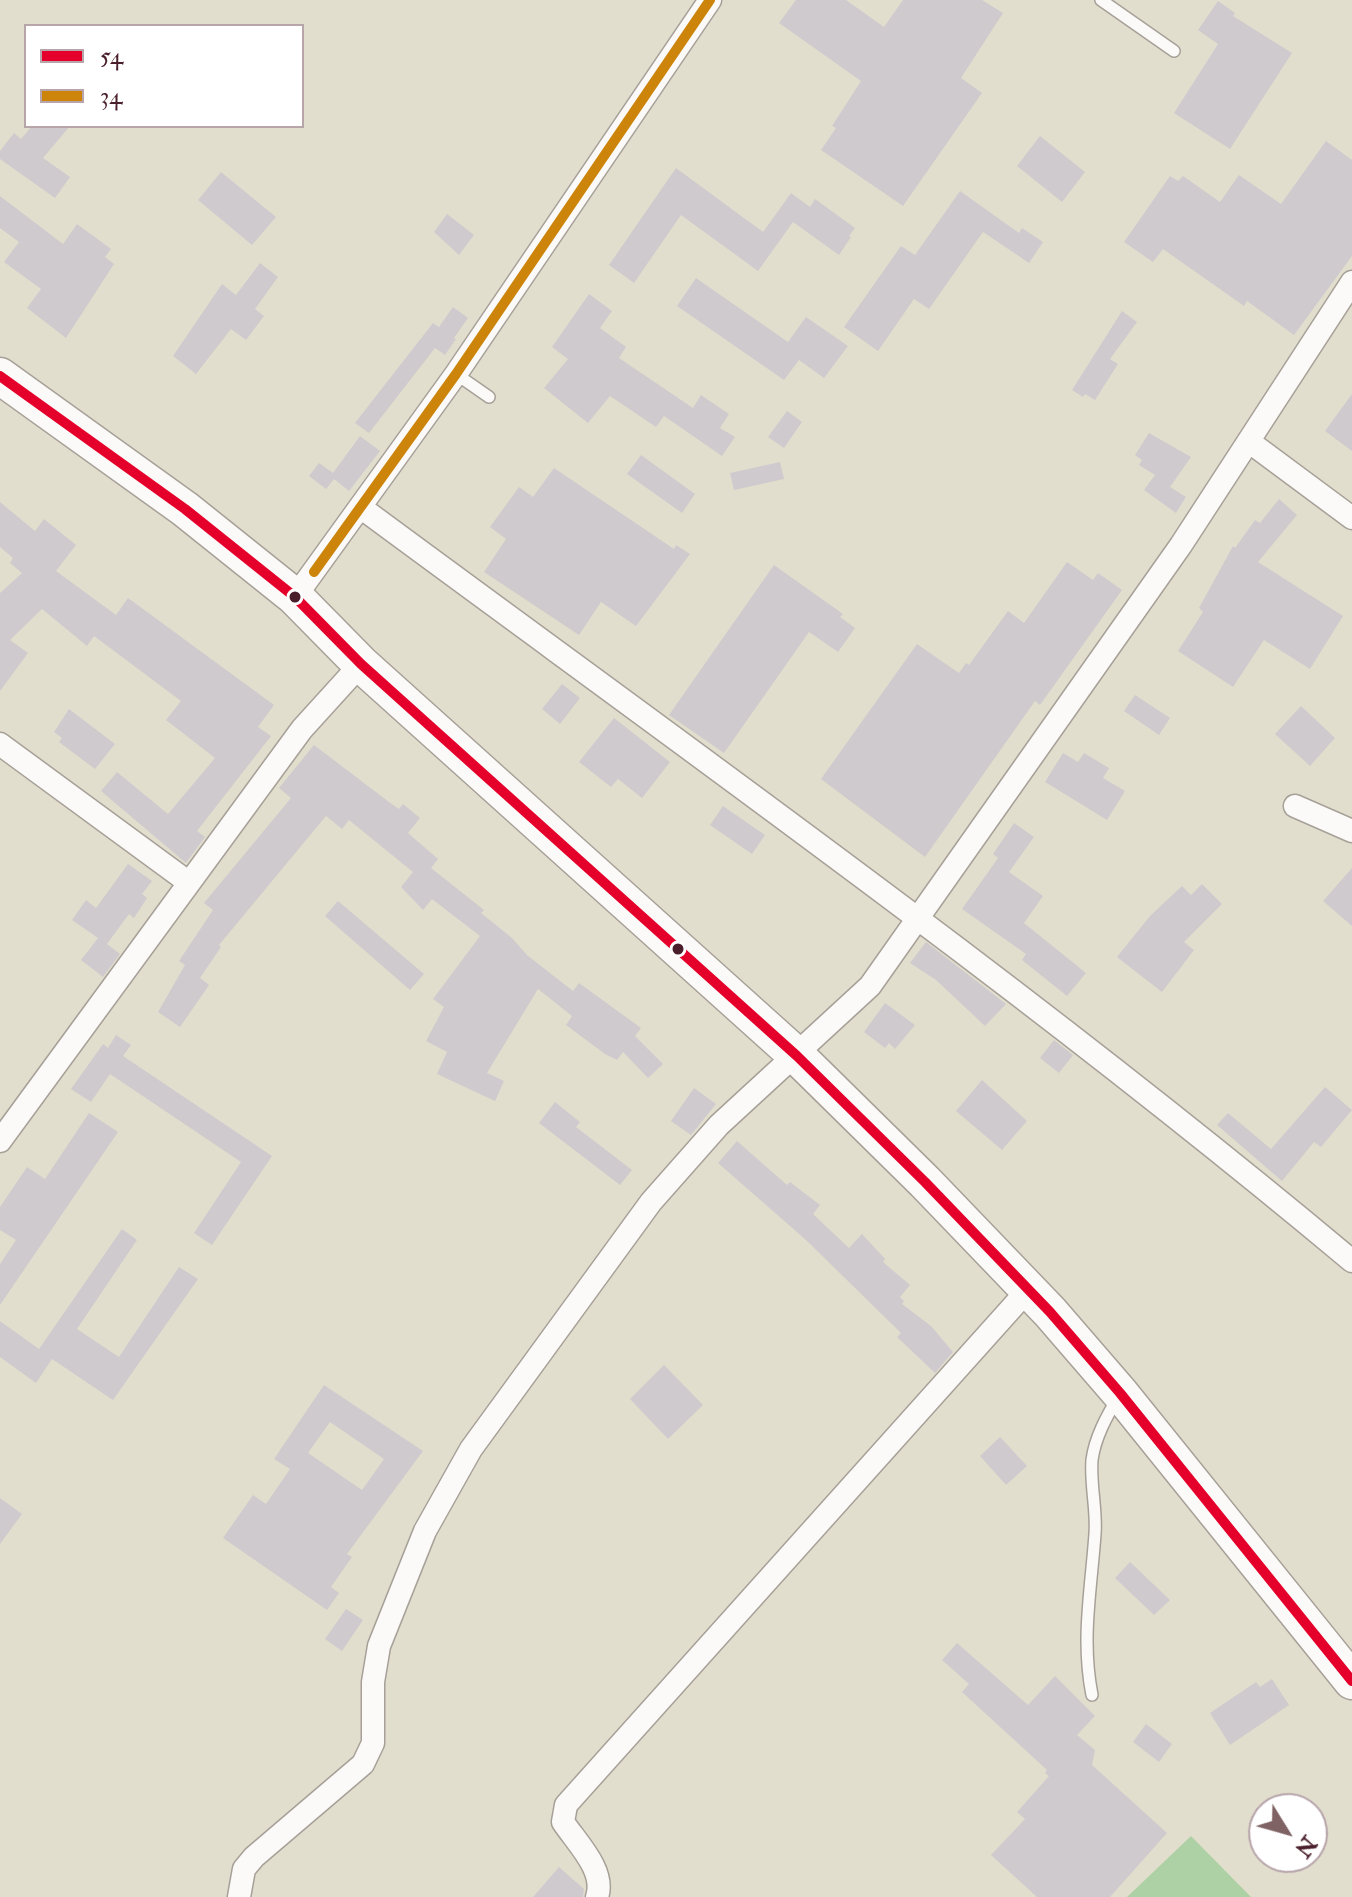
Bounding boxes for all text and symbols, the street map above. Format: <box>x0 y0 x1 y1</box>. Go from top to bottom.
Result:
legend <box>24 24 304 128</box>
text: 54 <box>100 41 123 72</box>
text: 34 <box>100 81 122 112</box>
unlabelled marker <box>287 589 303 605</box>
unlabelled marker <box>670 941 686 957</box>
north arrow <box>1248 1793 1328 1873</box>
text: N <box>1288 1830 1323 1863</box>

